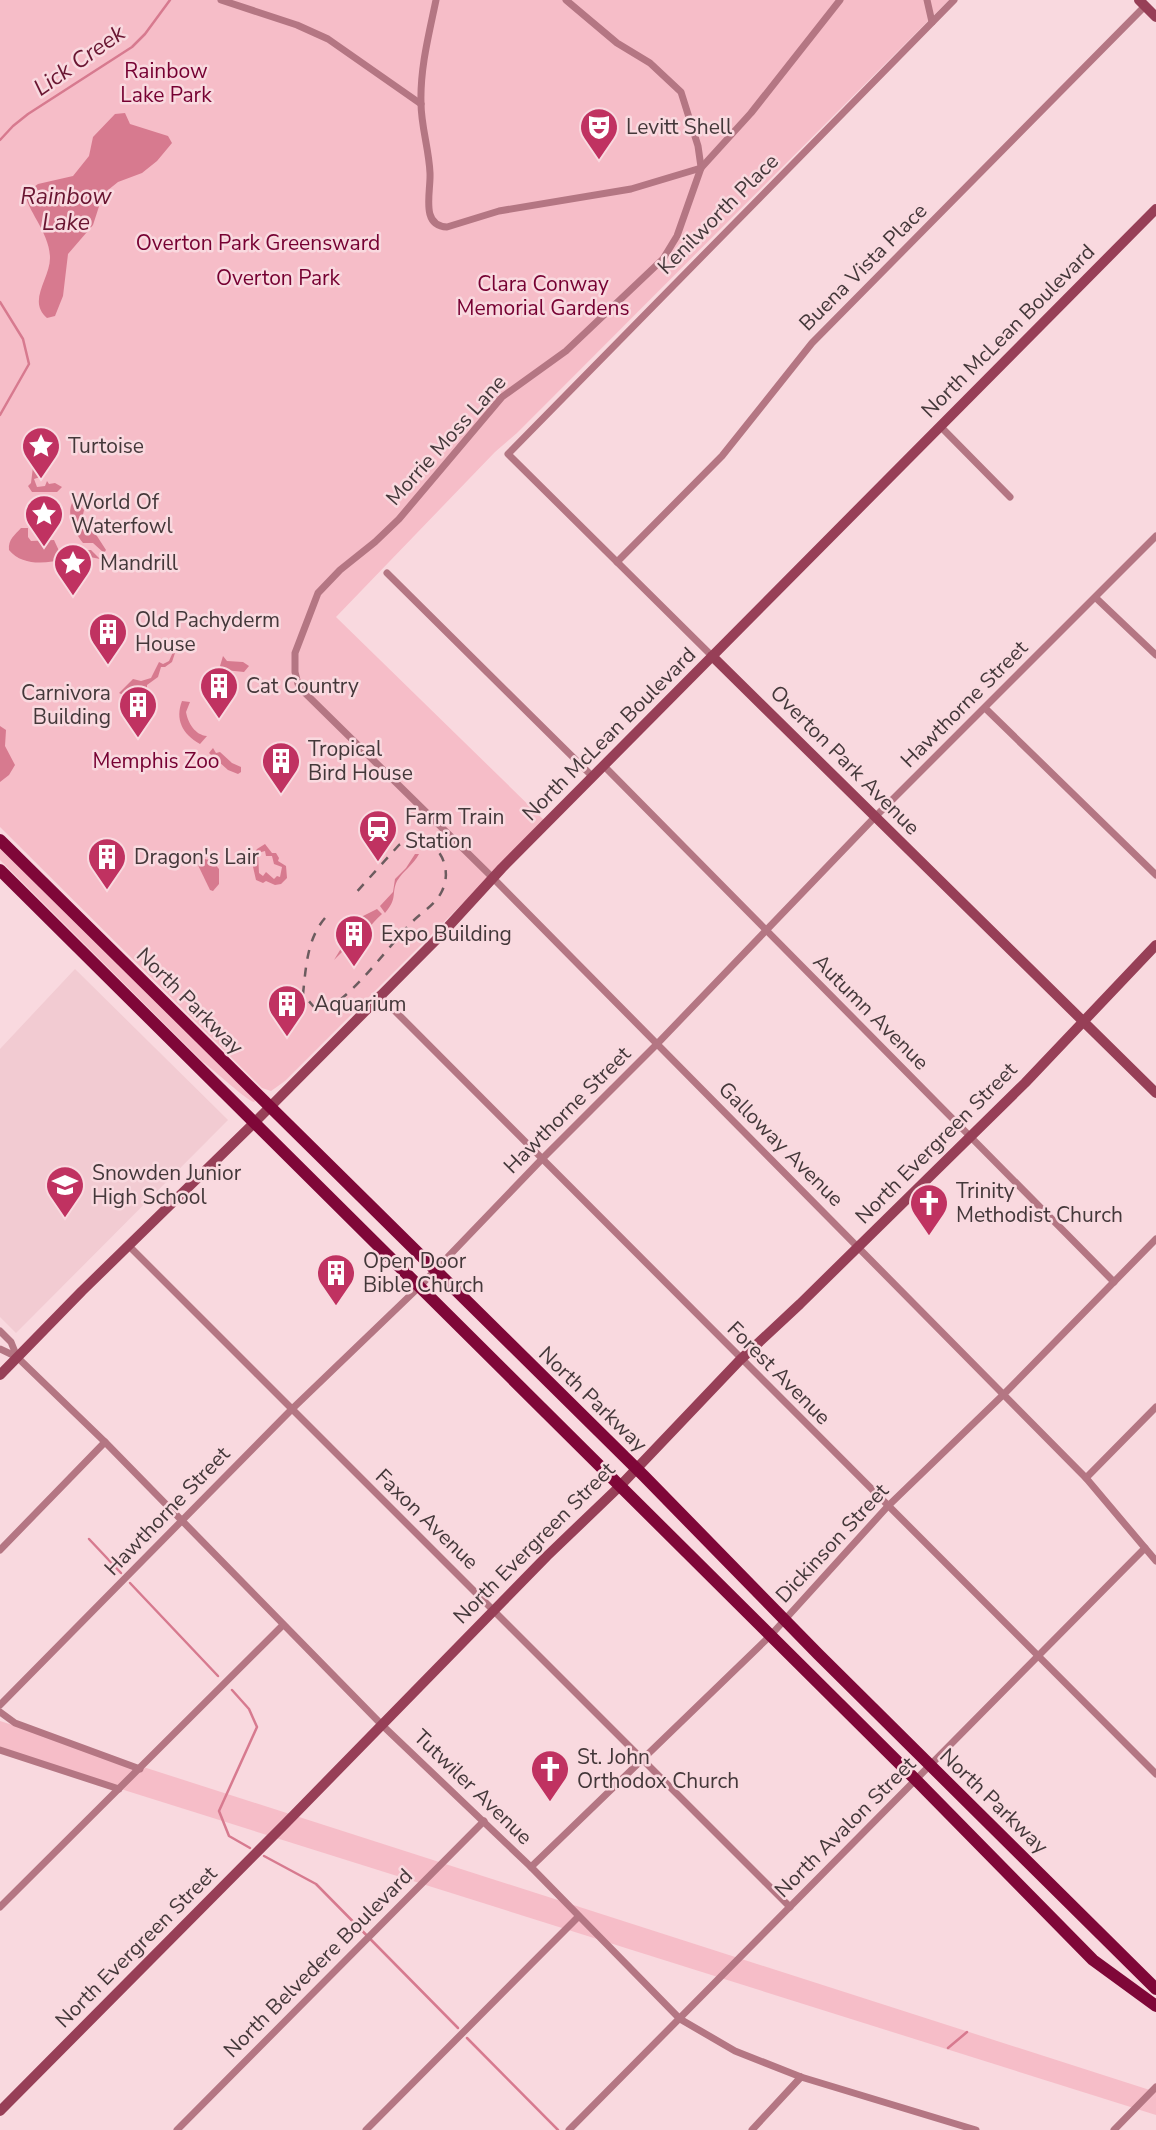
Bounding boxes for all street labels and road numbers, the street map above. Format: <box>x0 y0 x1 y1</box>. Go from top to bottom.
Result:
street label: Kenilworth Place <box>651 147 785 281</box>
street label: Buena Vista Place <box>793 197 933 337</box>
street label: North McLean Boulevard <box>915 238 1101 424</box>
street label: Morrie Moss Lane <box>380 369 512 511</box>
street label: Hawthorne Street <box>894 634 1034 774</box>
street label: North McLean Boulevard <box>516 641 702 827</box>
street label: Overton Park Avenue <box>764 679 926 841</box>
street label: North Parkway <box>130 941 250 1061</box>
street label: Autumn Avenue <box>807 948 935 1076</box>
street label: Hawthorne Street <box>497 1040 637 1180</box>
street label: North Evergreen Street <box>849 1056 1023 1230</box>
street label: Galloway Avenue <box>712 1075 850 1213</box>
street label: Forest Avenue <box>721 1315 837 1431</box>
street label: North Parkway <box>533 1340 654 1458</box>
street label: Hawthorne Street <box>98 1440 236 1582</box>
street label: North Evergreen Street <box>447 1456 621 1630</box>
street label: Faxon Avenue <box>369 1463 485 1575</box>
street label: Dickinson Street <box>769 1477 895 1609</box>
street label: Tutwiler Avenue <box>408 1723 538 1851</box>
street label: North Parkway <box>934 1742 1055 1860</box>
street label: North Avalon Street <box>768 1750 922 1904</box>
street label: North Evergreen Street <box>49 1860 223 2034</box>
street label: North Belvedere Boulevard <box>217 1862 419 2064</box>

